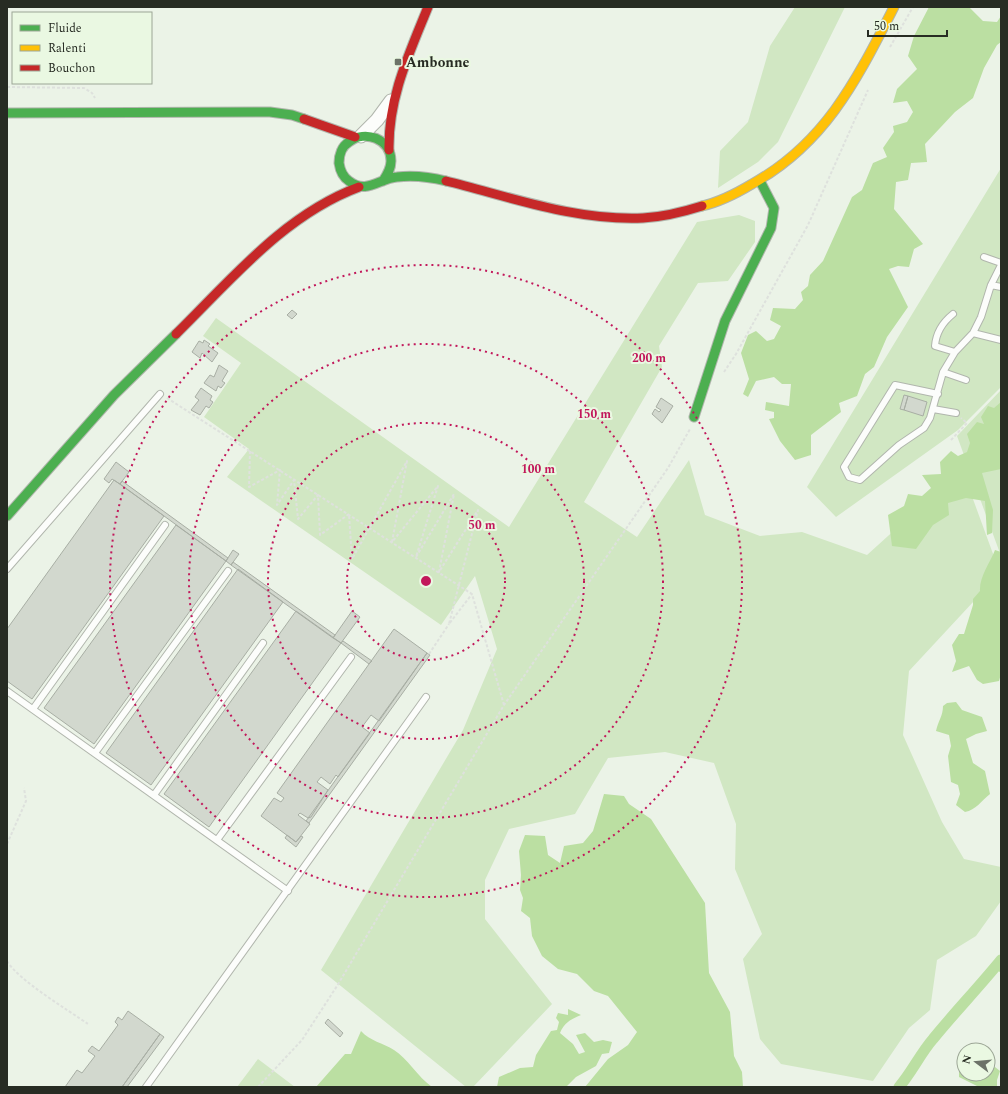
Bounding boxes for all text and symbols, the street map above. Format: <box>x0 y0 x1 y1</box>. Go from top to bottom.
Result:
legend <box>12 12 152 84</box>
scale bar <box>868 12 947 38</box>
text: 50 m <box>874 17 899 36</box>
text: Fluide <box>48 19 82 38</box>
text: Ralenti <box>48 39 86 58</box>
place label: Ambonne <box>406 52 470 73</box>
marker: Ambonne <box>393 57 403 67</box>
text: Bouchon <box>48 59 95 78</box>
text: 200 m <box>632 349 666 368</box>
text: 150 m <box>577 405 611 424</box>
text: 100 m <box>521 460 555 479</box>
text: 50 m <box>468 516 496 535</box>
centre of rings <box>419 574 433 588</box>
north arrow <box>956 1042 996 1082</box>
text: N <box>957 1053 976 1066</box>

